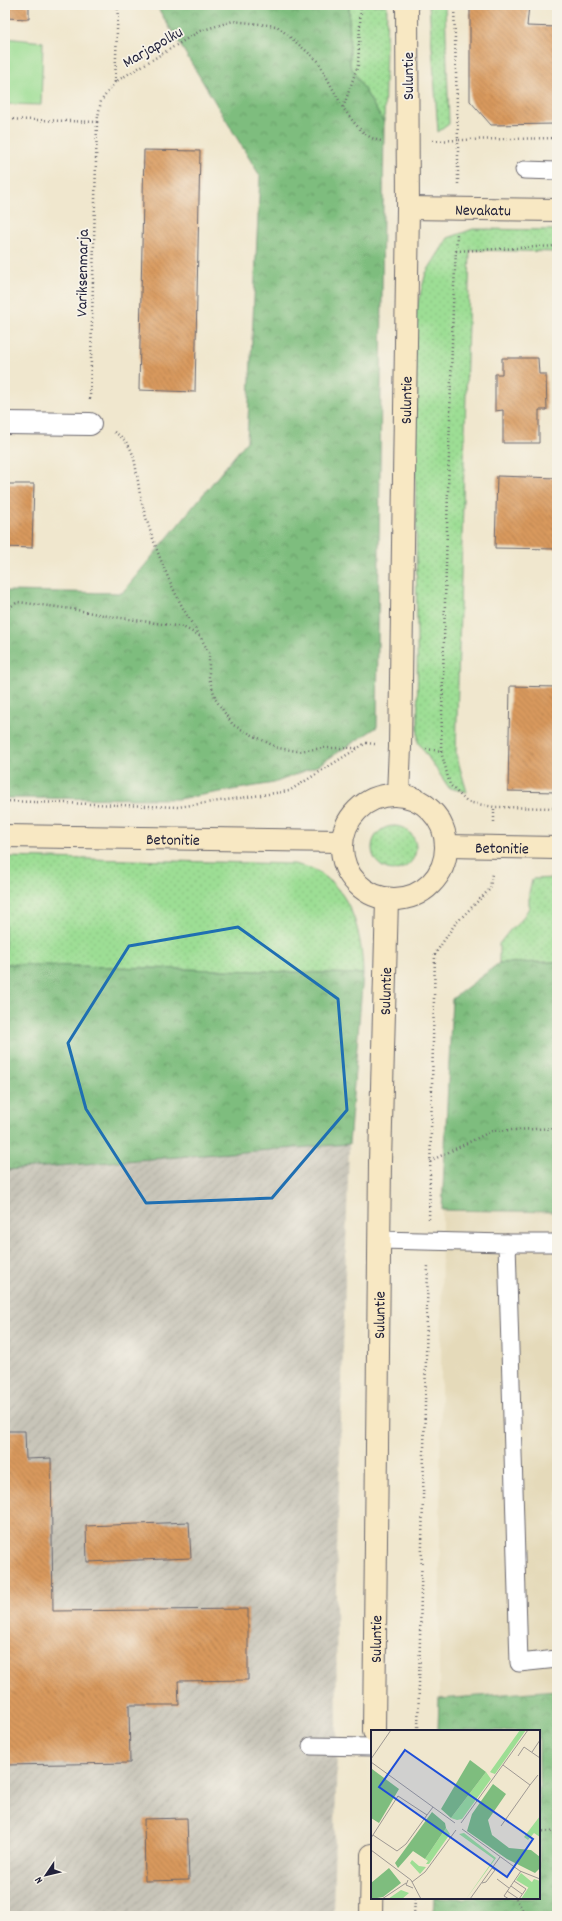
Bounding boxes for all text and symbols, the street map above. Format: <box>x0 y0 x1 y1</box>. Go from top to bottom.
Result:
street label: Marjapolku <box>119 22 188 75</box>
street label: Suluntie <box>398 52 421 100</box>
street label: Nevakatu <box>455 200 511 223</box>
street label: Variksenmarja <box>71 228 96 317</box>
street label: Suluntie <box>396 376 420 424</box>
street label: Betonitie <box>146 829 200 853</box>
street label: Betonitie <box>475 838 529 861</box>
street label: Suluntie <box>375 967 399 1015</box>
street label: Suluntie <box>369 1291 393 1339</box>
street label: Suluntie <box>366 1615 389 1663</box>
inset map <box>371 1730 540 1899</box>
north arrow <box>26 1855 66 1895</box>
text: N <box>31 1872 48 1886</box>

